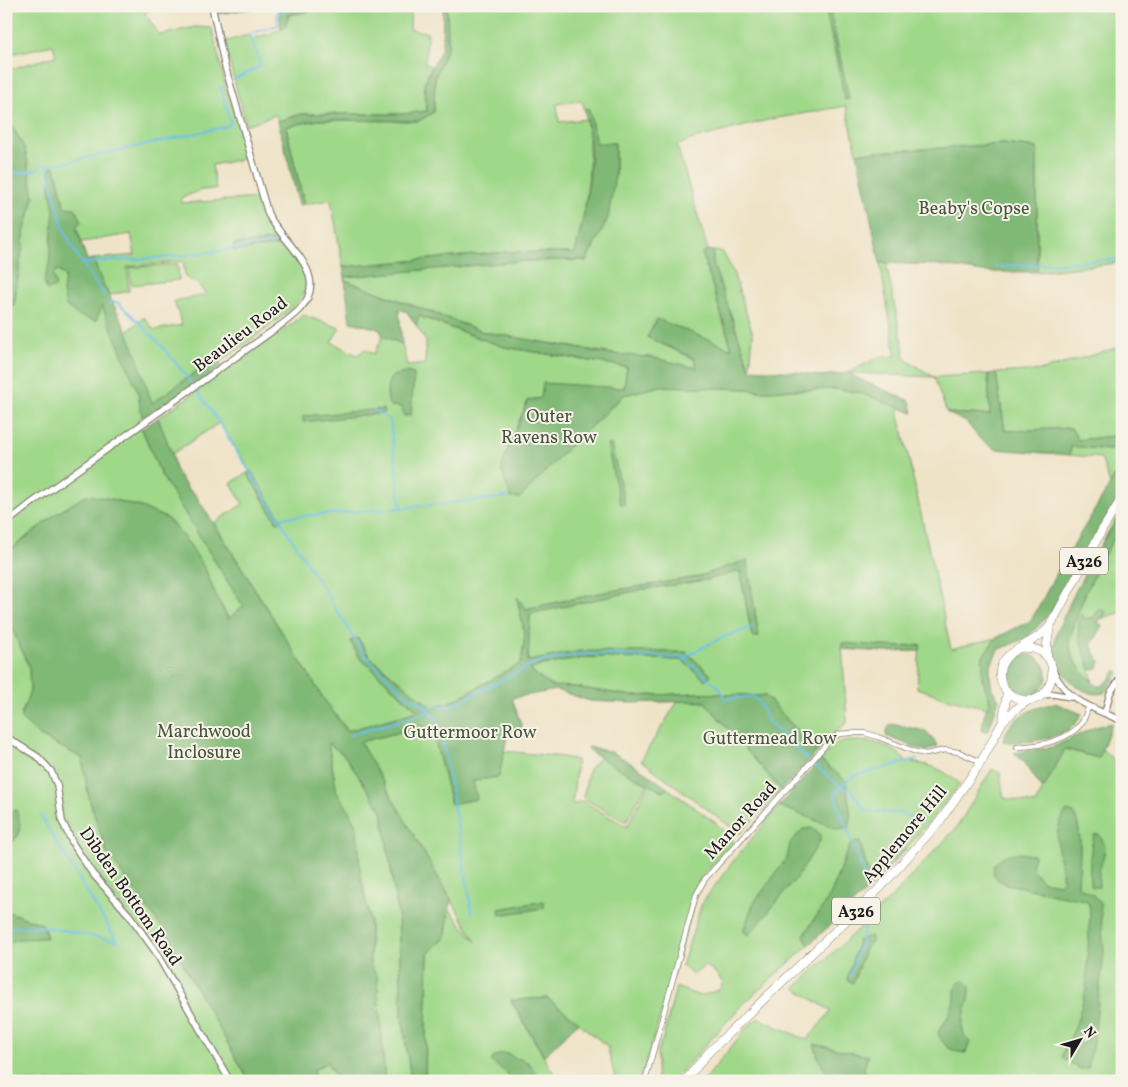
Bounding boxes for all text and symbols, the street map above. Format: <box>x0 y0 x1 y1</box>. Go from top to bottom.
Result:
park label: Beaby's Copse <box>919 197 1029 222</box>
street label: Beaulieu Road <box>188 291 293 379</box>
park label: Outer Ravens Row <box>501 405 597 451</box>
road number: A326 <box>1060 548 1108 574</box>
park label: Marchwood Inclosure <box>157 720 251 766</box>
park label: Guttermoor Row <box>403 721 537 746</box>
park label: Guttermead Row <box>703 727 837 752</box>
street label: Manor Road <box>699 776 783 866</box>
street label: Applemore Hill <box>857 780 954 889</box>
street label: Dibden Bottom Road <box>72 822 187 971</box>
road number: A326 <box>832 898 880 924</box>
north arrow <box>1056 1014 1106 1064</box>
text: N <box>1078 1023 1100 1043</box>

